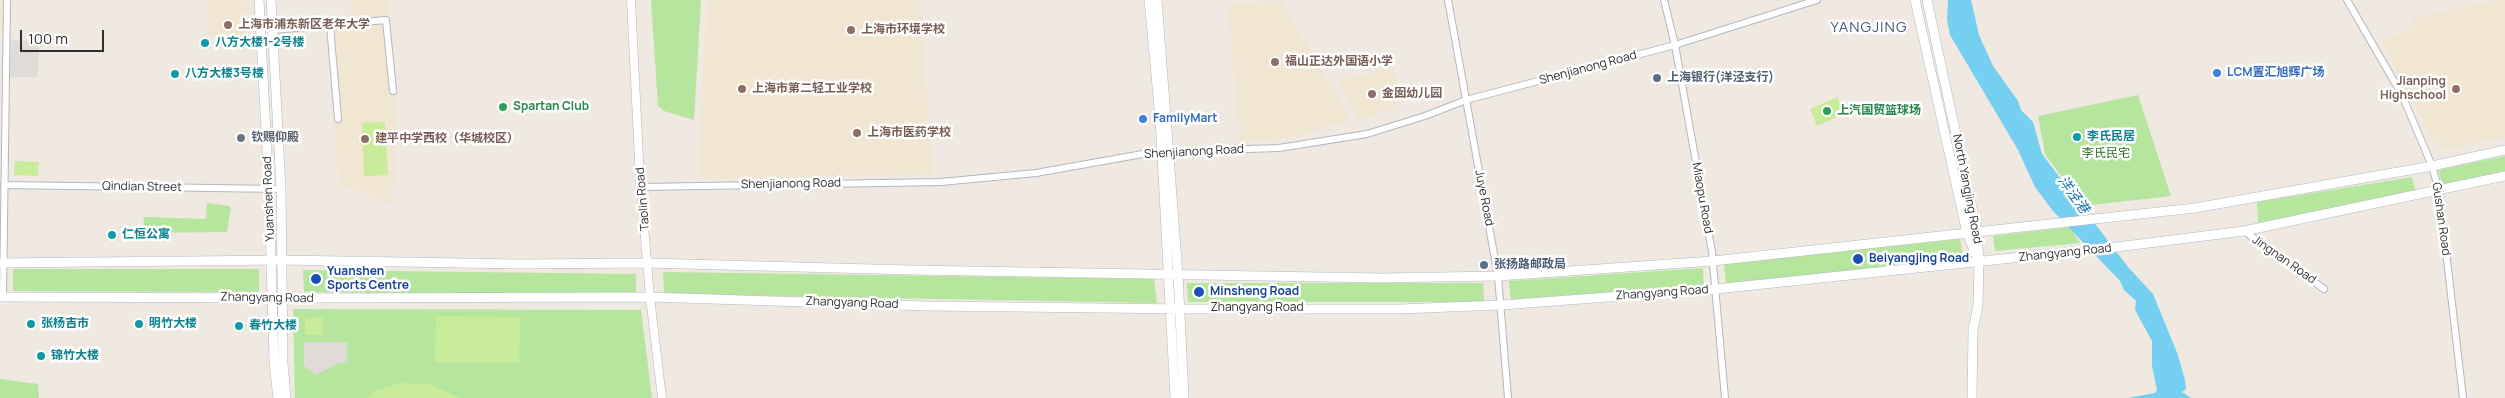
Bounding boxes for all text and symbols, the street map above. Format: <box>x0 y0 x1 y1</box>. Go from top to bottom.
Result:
place label: 上海市浦东新区老年大学 <box>238 18 370 32</box>
marker: 上海市浦东新区老年大学 <box>222 19 234 31</box>
district label: YANGJING <box>1830 19 1908 37</box>
scale bar <box>22 20 106 52</box>
place label: 上海市环境学校 <box>861 23 945 37</box>
marker: 上海市环境学校 <box>845 24 857 36</box>
text: 100 m <box>28 28 68 49</box>
place label: 八方大楼1-2号楼 <box>215 36 304 50</box>
marker: 八方大楼1-2号楼 <box>199 37 211 49</box>
street label: Shenjianong Road <box>1538 48 1638 88</box>
place label: 福山正达外国语小学 <box>1285 55 1393 69</box>
marker: 福山正达外国语小学 <box>1269 56 1281 68</box>
place label: LCM置汇旭辉广场 <box>2227 66 2325 80</box>
place label: 八方大楼3号楼 <box>185 67 264 81</box>
marker: LCM置汇旭辉广场 <box>2211 67 2223 79</box>
marker: 八方大楼3号楼 <box>169 68 181 80</box>
place label: 上海银行(洋泾支行) <box>1667 71 1774 85</box>
marker: 上海银行(洋泾支行) <box>1651 72 1663 84</box>
place label: Jianping Highschool <box>2380 75 2446 103</box>
place label: 上海市第二轻工业学校 <box>752 82 872 96</box>
marker: 上海市第二轻工业学校 <box>736 83 748 95</box>
marker: Jianping Highschool <box>2450 83 2462 95</box>
place label: 金囡幼儿园 <box>1382 87 1442 101</box>
marker: 金囡幼儿园 <box>1366 88 1378 100</box>
place label: Spartan Club <box>513 100 589 114</box>
marker: Spartan Club <box>497 101 509 113</box>
place label: 上汽国贸篮球场 <box>1837 104 1921 118</box>
marker: 上汽国贸篮球场 <box>1821 105 1833 117</box>
place label: FamilyMart <box>1153 112 1217 126</box>
marker: FamilyMart <box>1137 113 1149 125</box>
place label: 上海市医药学校 <box>867 126 951 140</box>
marker: 上海市医药学校 <box>851 127 863 139</box>
place label: 李氏民居 <box>2087 130 2135 144</box>
place label: 钦赐仰殿 <box>251 131 299 145</box>
marker: 李氏民居 <box>2071 131 2083 143</box>
marker: 钦赐仰殿 <box>235 132 247 144</box>
place label: 建平中学西校（华城校区） <box>375 132 519 146</box>
marker: 建平中学西校（华城校区） <box>359 133 371 145</box>
street label: North Yangjing Road <box>1949 133 1985 245</box>
street label: Shenjianong Road <box>1144 142 1244 162</box>
park label: 李氏民宅 <box>2082 147 2130 161</box>
street label: Yuanshen Road <box>260 156 278 242</box>
street label: Miaopu Road <box>1689 161 1715 235</box>
street label: Taolin Road <box>633 167 653 231</box>
street label: Juye Road <box>1472 169 1496 227</box>
water label: 洋泾港 <box>2054 173 2092 217</box>
street label: Shenjianong Road <box>741 176 841 192</box>
street label: Qindian Street <box>102 179 182 195</box>
street label: Gushan Road <box>2429 182 2453 256</box>
place label: 仁恒公寓 <box>122 228 170 242</box>
marker: 仁恒公寓 <box>106 229 118 241</box>
street label: Jingnan Road <box>2249 233 2319 287</box>
street label: Zhangyang Road <box>2018 241 2112 265</box>
marker: Beiyangjing Road <box>1851 252 1865 266</box>
place label: Beiyangjing Road <box>1869 252 1969 266</box>
place label: 张扬路邮政局 <box>1494 258 1566 272</box>
marker: 张扬路邮政局 <box>1478 259 1490 271</box>
place label: Yuanshen Sports Centre <box>327 265 409 293</box>
marker: Yuanshen Sports Centre <box>309 272 323 286</box>
street label: Zhangyang Road <box>1615 283 1709 303</box>
marker: Minsheng Road <box>1192 285 1206 299</box>
place label: Minsheng Road <box>1210 285 1299 299</box>
street label: Zhangyang Road <box>220 290 314 306</box>
street label: Zhangyang Road <box>805 294 899 312</box>
street label: Zhangyang Road <box>1210 301 1304 315</box>
place label: 张杨吉市 <box>41 317 89 331</box>
place label: 明竹大楼 <box>149 317 197 331</box>
marker: 张杨吉市 <box>25 318 37 330</box>
marker: 明竹大楼 <box>133 318 145 330</box>
place label: 春竹大楼 <box>249 319 297 333</box>
marker: 春竹大楼 <box>233 320 245 332</box>
place label: 锦竹大楼 <box>51 349 99 363</box>
marker: 锦竹大楼 <box>35 350 47 362</box>

